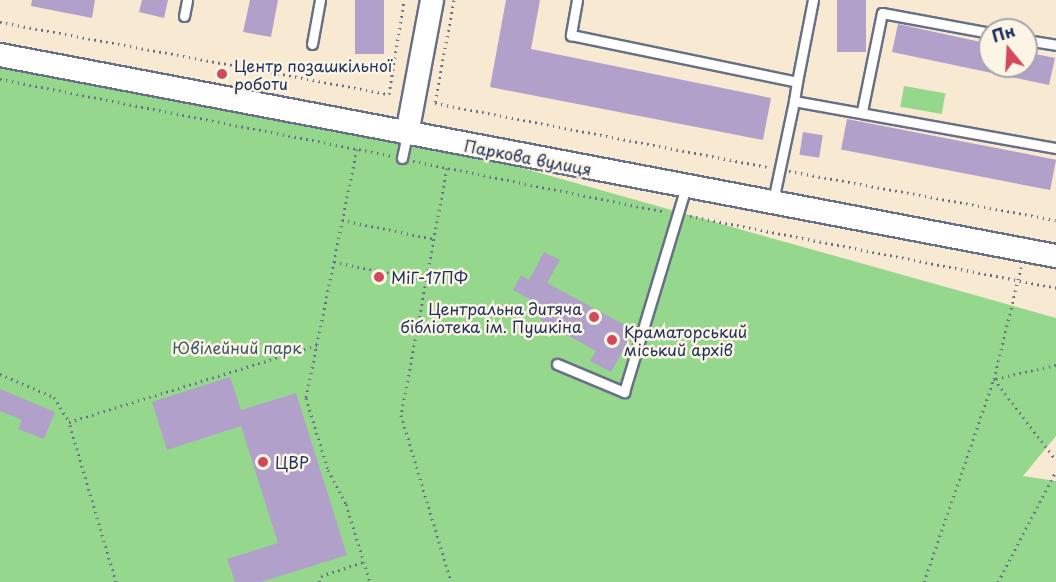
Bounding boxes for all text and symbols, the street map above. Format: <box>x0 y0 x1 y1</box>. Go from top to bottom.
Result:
north arrow <box>978 18 1038 78</box>
text: Пн <box>988 18 1018 48</box>
place label: Центр позашкільної роботи <box>234 55 393 93</box>
marker: Центр позашкільної роботи <box>215 67 229 81</box>
street label: Паркова вулиця <box>462 135 594 179</box>
place label: МіГ-17ПФ <box>391 267 468 287</box>
marker: МіГ-17ПФ <box>372 270 386 284</box>
place label: Центральна дитяча бібліотека ім. Пушкіна <box>400 298 582 336</box>
marker: Центральна дитяча бібліотека ім. Пушкіна <box>587 310 601 324</box>
place label: Краматорський міський архів <box>624 321 747 359</box>
marker: Краматорський міський архів <box>605 333 619 347</box>
park label: Ювілейний парк <box>172 337 302 357</box>
place label: ЦВР <box>275 452 309 472</box>
marker: ЦВР <box>256 455 270 469</box>

